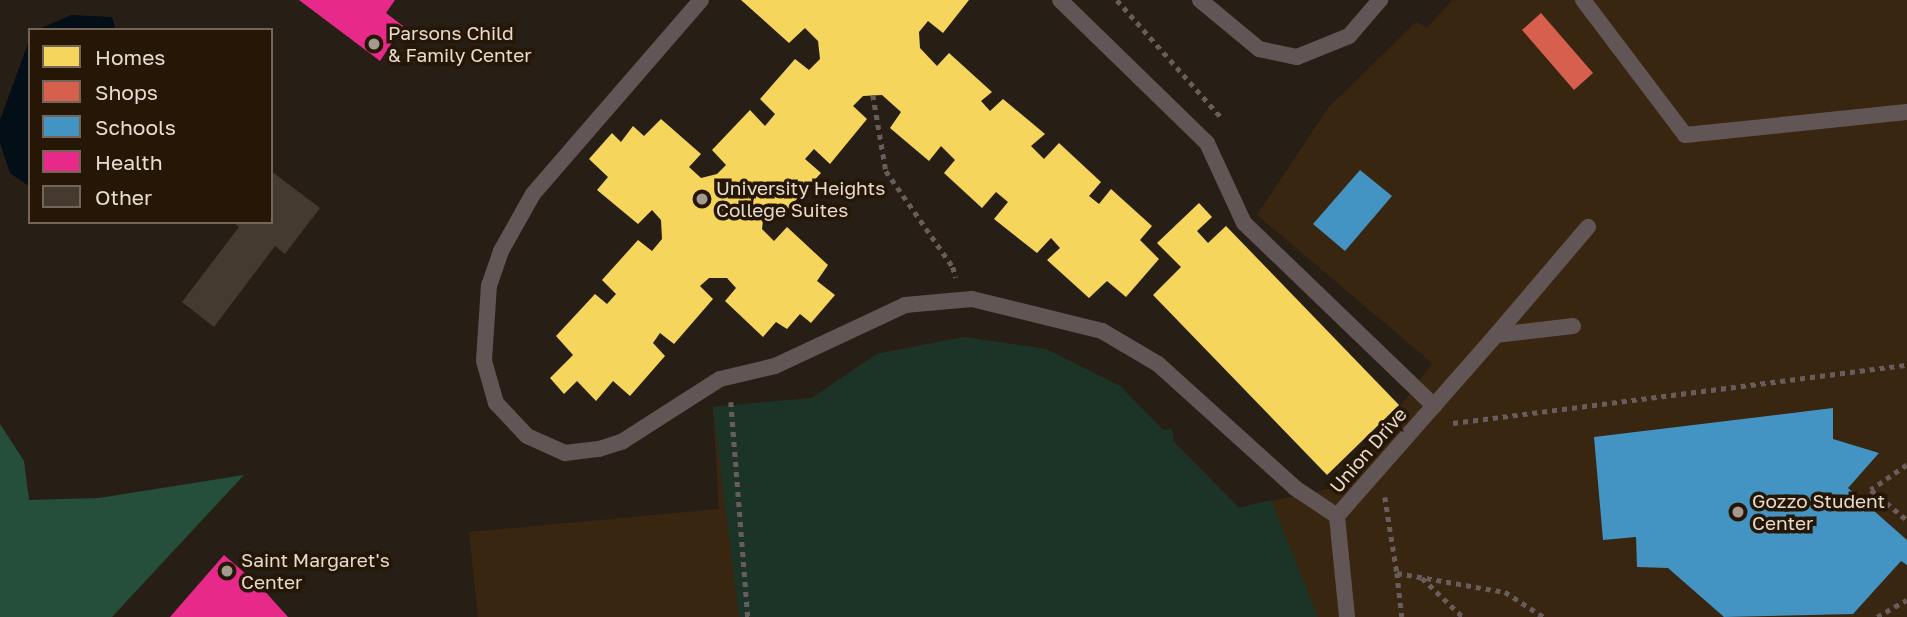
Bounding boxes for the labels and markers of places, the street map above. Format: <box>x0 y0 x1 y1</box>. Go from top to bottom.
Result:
place label: Parsons Child & Family Center <box>388 22 532 66</box>
marker: Parsons Child & Family Center <box>366 36 382 52</box>
place label: University Heights College Suites <box>716 177 885 221</box>
marker: University Heights College Suites <box>694 191 710 207</box>
place label: Gozzo Student Center <box>1752 490 1885 534</box>
marker: Gozzo Student Center <box>1730 504 1746 520</box>
place label: Saint Margaret's Center <box>241 549 390 593</box>
marker: Saint Margaret's Center <box>219 563 235 579</box>

